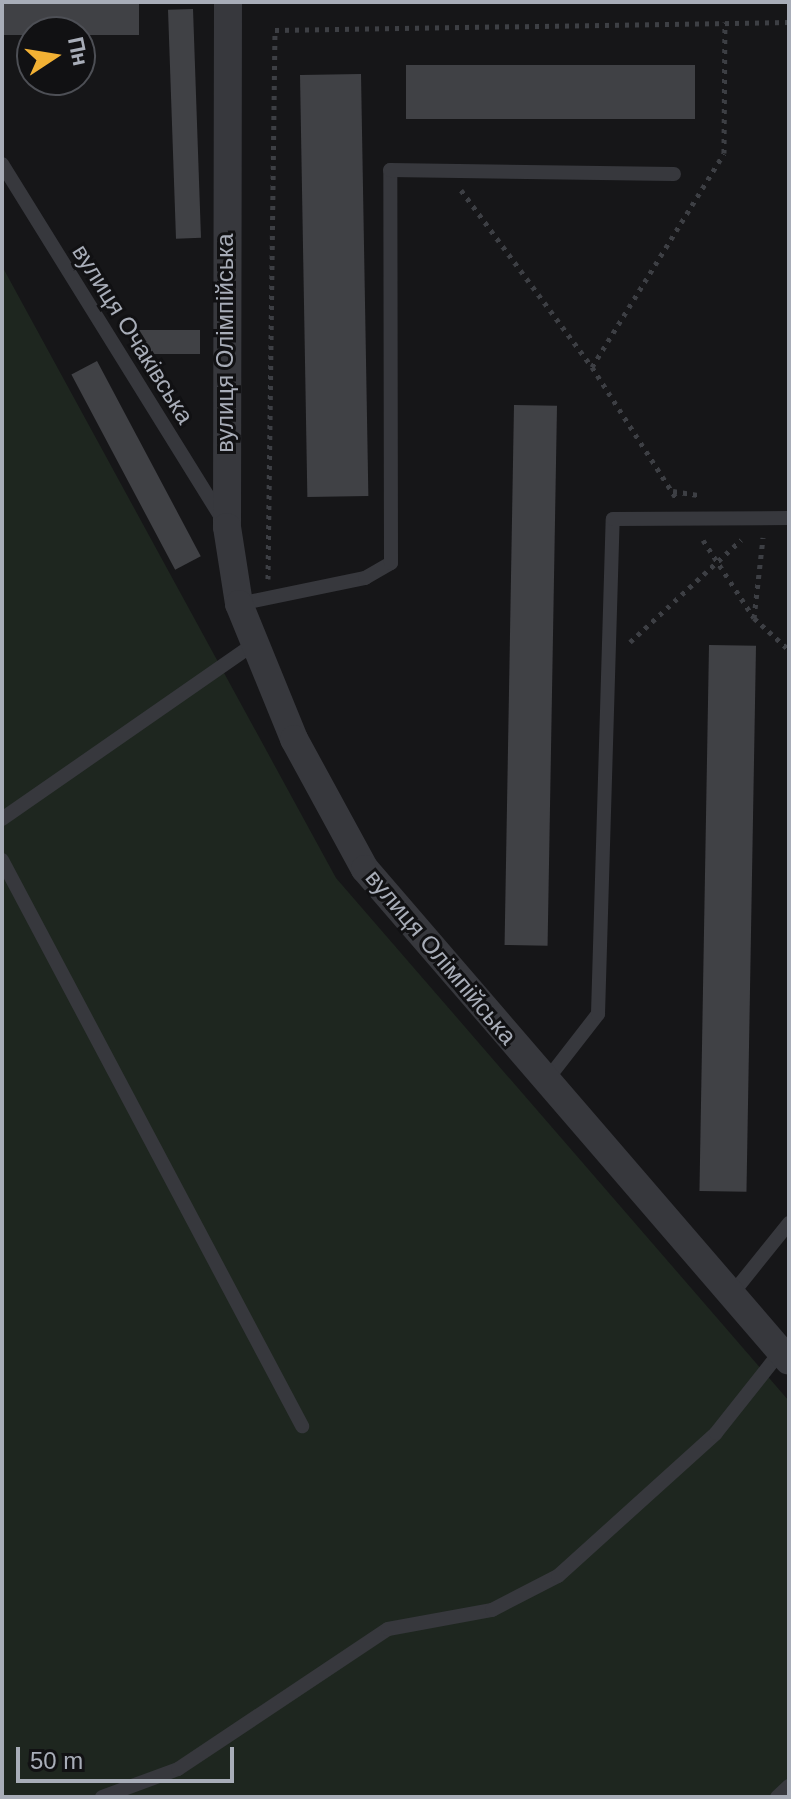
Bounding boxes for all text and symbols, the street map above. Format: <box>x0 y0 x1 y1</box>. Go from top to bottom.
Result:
north arrow <box>16 16 96 96</box>
text: Пн <box>63 34 93 68</box>
street label: вулиця Олімпійська <box>211 233 239 453</box>
street label: вулиця Очаківська <box>66 239 200 429</box>
street label: вулиця Олімпійська <box>359 864 523 1050</box>
scale bar <box>20 1731 238 1781</box>
text: 50 m <box>30 1747 83 1774</box>

